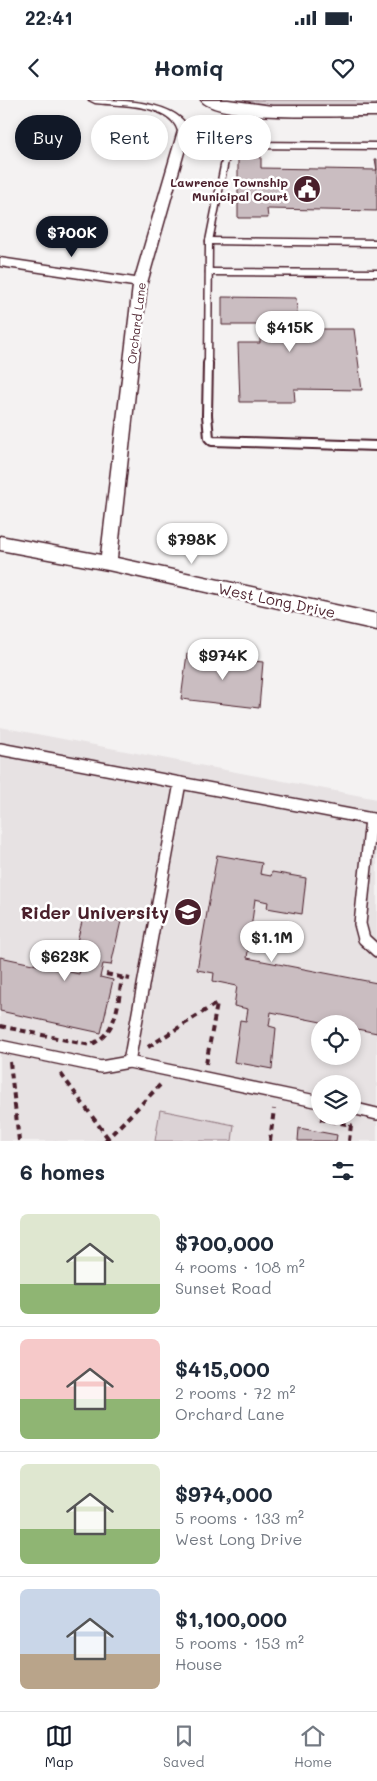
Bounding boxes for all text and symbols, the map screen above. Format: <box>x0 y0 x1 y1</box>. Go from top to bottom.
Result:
text: 22:41 <box>25 5 73 30</box>
text: Homiq <box>153 53 224 82</box>
icon: back <box>20 54 48 82</box>
icon: heart <box>329 54 357 82</box>
chip: Buy <box>15 115 81 160</box>
chip: Rent <box>91 115 168 160</box>
chip: Filters <box>178 115 271 160</box>
place label: Lawrence Township Municipal Court <box>170 174 288 204</box>
public building icon: Lawrence Township Municipal Court <box>292 174 322 204</box>
pin: $700K <box>37 216 107 258</box>
text: $700K <box>47 221 97 242</box>
street label: Orchard Lane <box>123 281 149 365</box>
pin: $415K <box>255 310 325 353</box>
text: $415K <box>267 316 314 337</box>
pin: $798K <box>157 522 227 565</box>
text: $798K <box>168 528 216 549</box>
street label: West Long Drive <box>217 578 337 622</box>
pin: $974K <box>188 638 258 681</box>
text: $974K <box>198 644 248 665</box>
school or university icon: Rider University <box>173 897 203 927</box>
place label: Rider University <box>21 900 169 924</box>
pin: $1.1M <box>237 920 307 963</box>
text: $1.1M <box>251 926 293 947</box>
pin: $623K <box>30 940 100 982</box>
text: $623K <box>41 945 89 966</box>
map controls <box>311 1015 361 1125</box>
button: locate <box>311 1015 361 1065</box>
button: layers <box>311 1075 361 1125</box>
icon: filters <box>329 1157 357 1185</box>
text: 6 homes <box>20 1158 105 1185</box>
text: $700,000 <box>175 1229 274 1256</box>
icon: home <box>60 1234 120 1294</box>
text: 4 rooms · 108 m² <box>175 1256 305 1277</box>
text: Sunset Road <box>175 1277 271 1298</box>
text: $415,000 <box>175 1355 270 1382</box>
icon: home <box>60 1359 120 1419</box>
text: 2 rooms · 72 m² <box>175 1382 296 1403</box>
text: Orchard Lane <box>175 1403 285 1424</box>
text: $974,000 <box>175 1480 273 1507</box>
icon: home <box>60 1484 120 1544</box>
text: 5 rooms · 133 m² <box>175 1507 304 1528</box>
text: West Long Drive <box>175 1528 302 1549</box>
text: $1,100,000 <box>175 1605 287 1632</box>
icon: home <box>60 1609 120 1669</box>
text: 5 rooms · 153 m² <box>175 1632 304 1653</box>
text: House <box>175 1653 222 1674</box>
tab: Map <box>45 1722 73 1771</box>
tab: Saved <box>163 1722 204 1771</box>
tab: Home <box>294 1722 332 1771</box>

